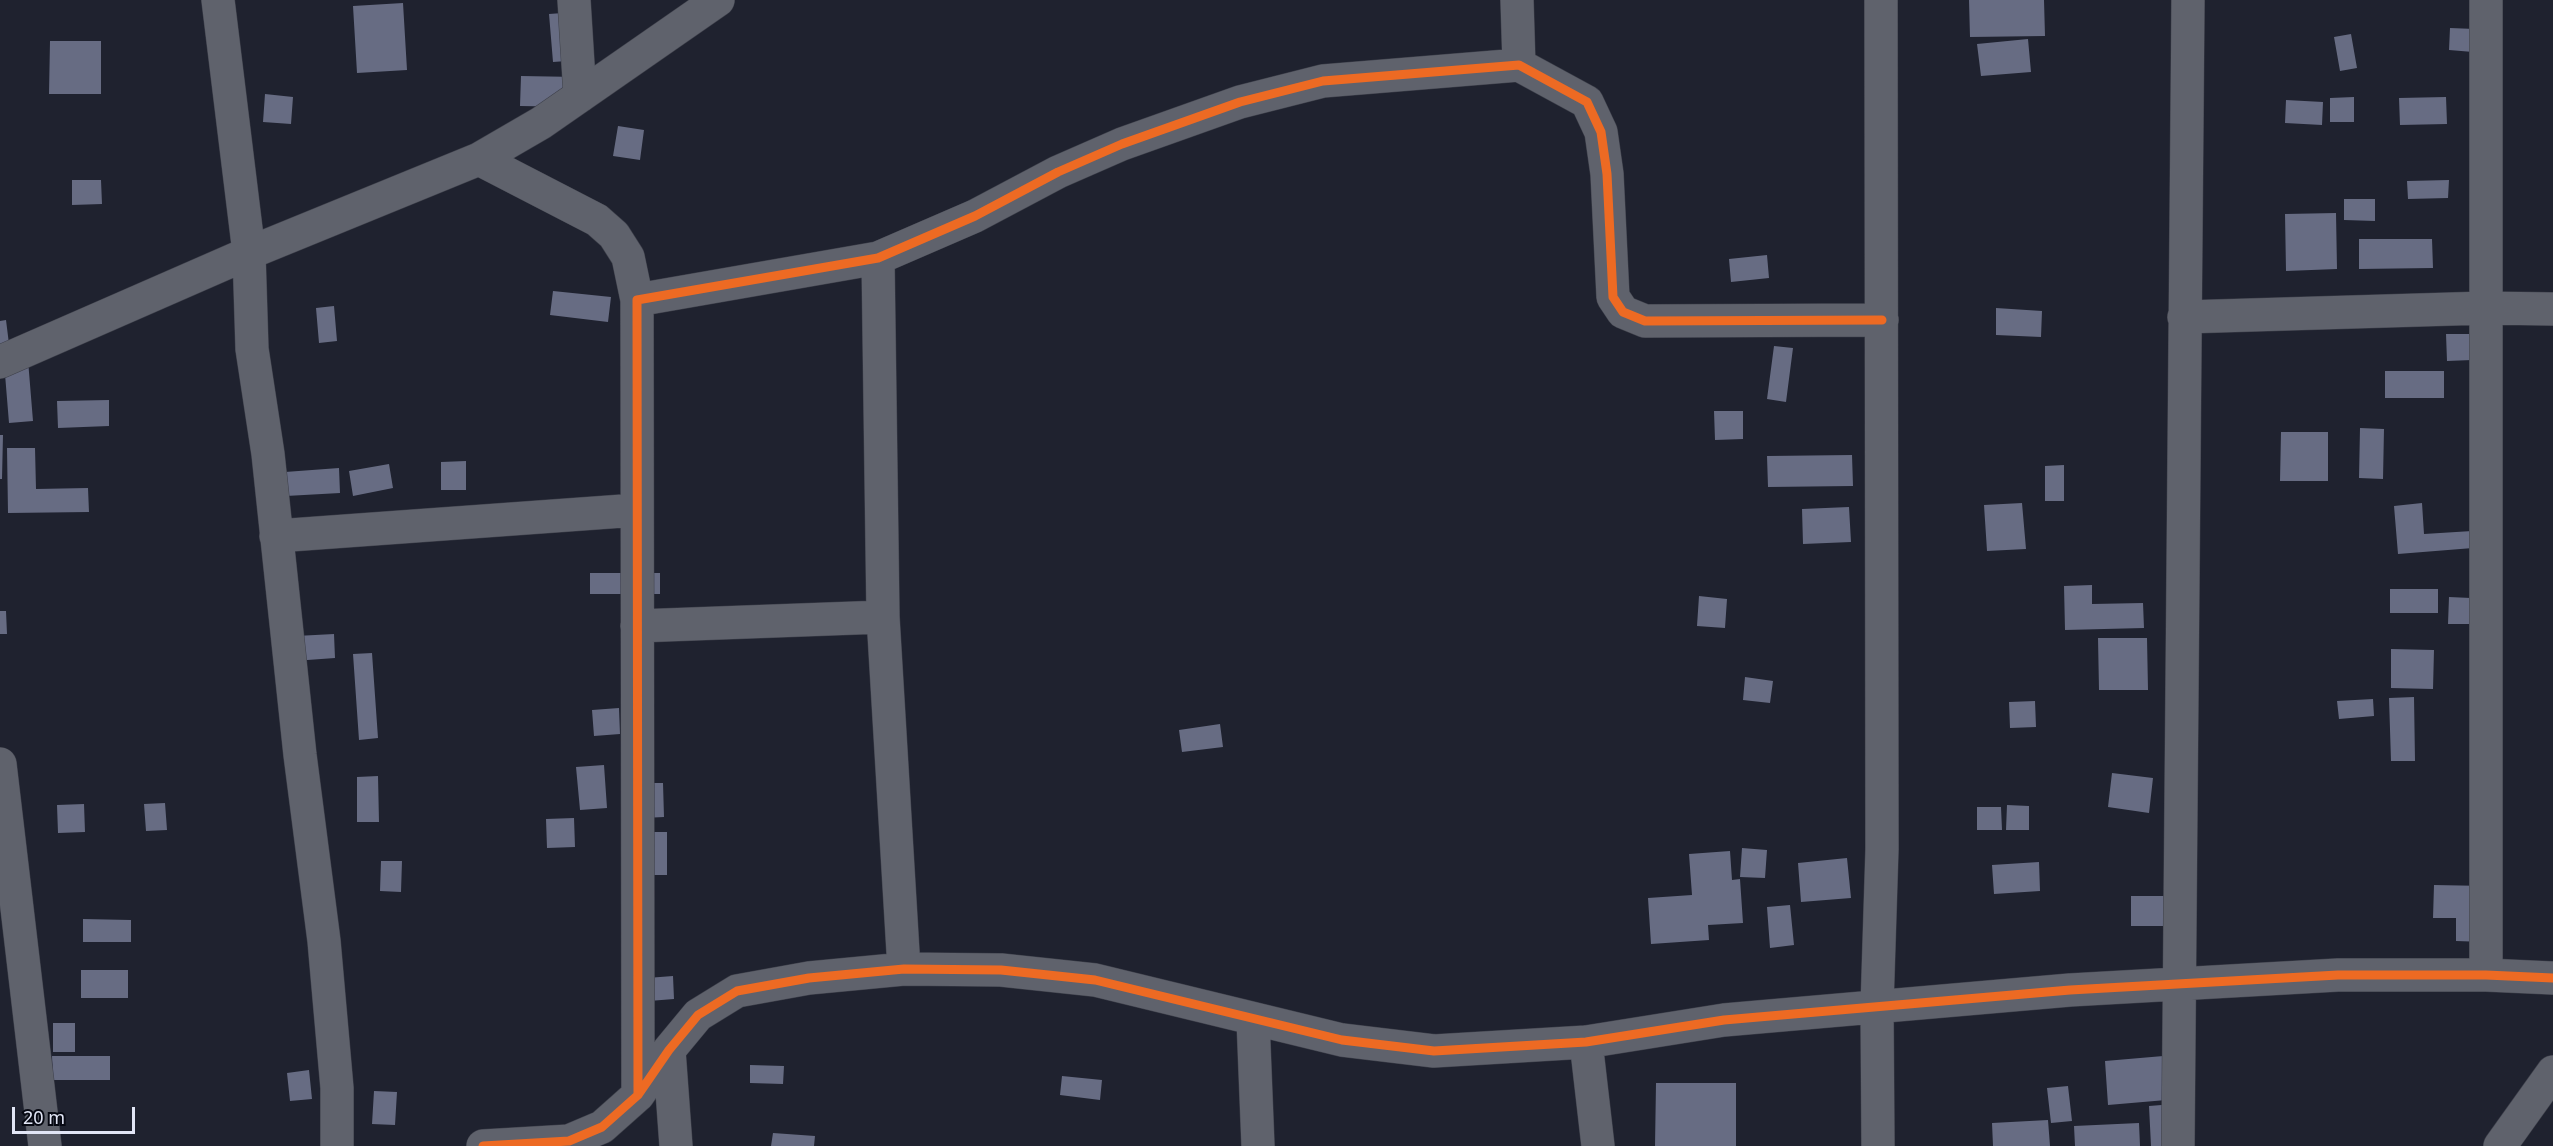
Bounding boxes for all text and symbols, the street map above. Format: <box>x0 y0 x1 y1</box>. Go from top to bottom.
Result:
scale bar <box>15 1095 138 1133</box>
text: 20 m <box>23 1105 65 1129</box>

